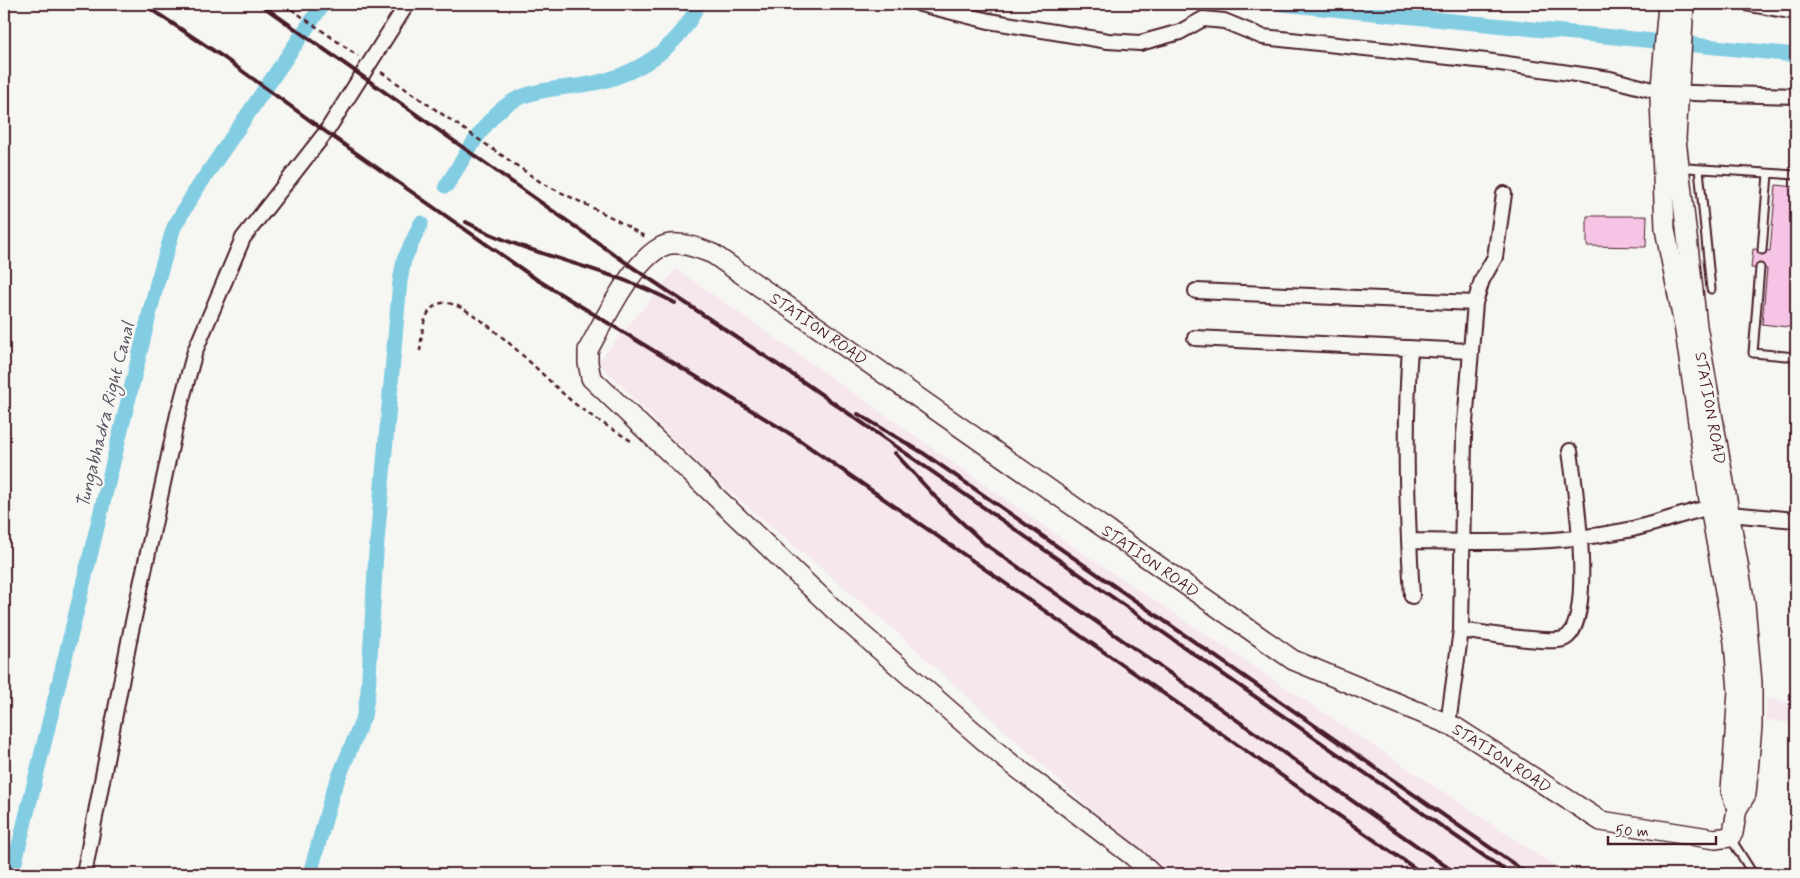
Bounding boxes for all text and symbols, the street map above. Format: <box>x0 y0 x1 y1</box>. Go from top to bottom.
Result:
street label: STATION ROAD <box>766 288 871 371</box>
water label: Tungabhadra Right Canal <box>71 318 143 511</box>
street label: STATION ROAD <box>1689 350 1730 466</box>
street label: STATION ROAD <box>1097 521 1203 603</box>
street label: STATION ROAD <box>1448 719 1555 798</box>
scale bar <box>1608 813 1715 845</box>
text: 50 m <box>1615 822 1649 842</box>

